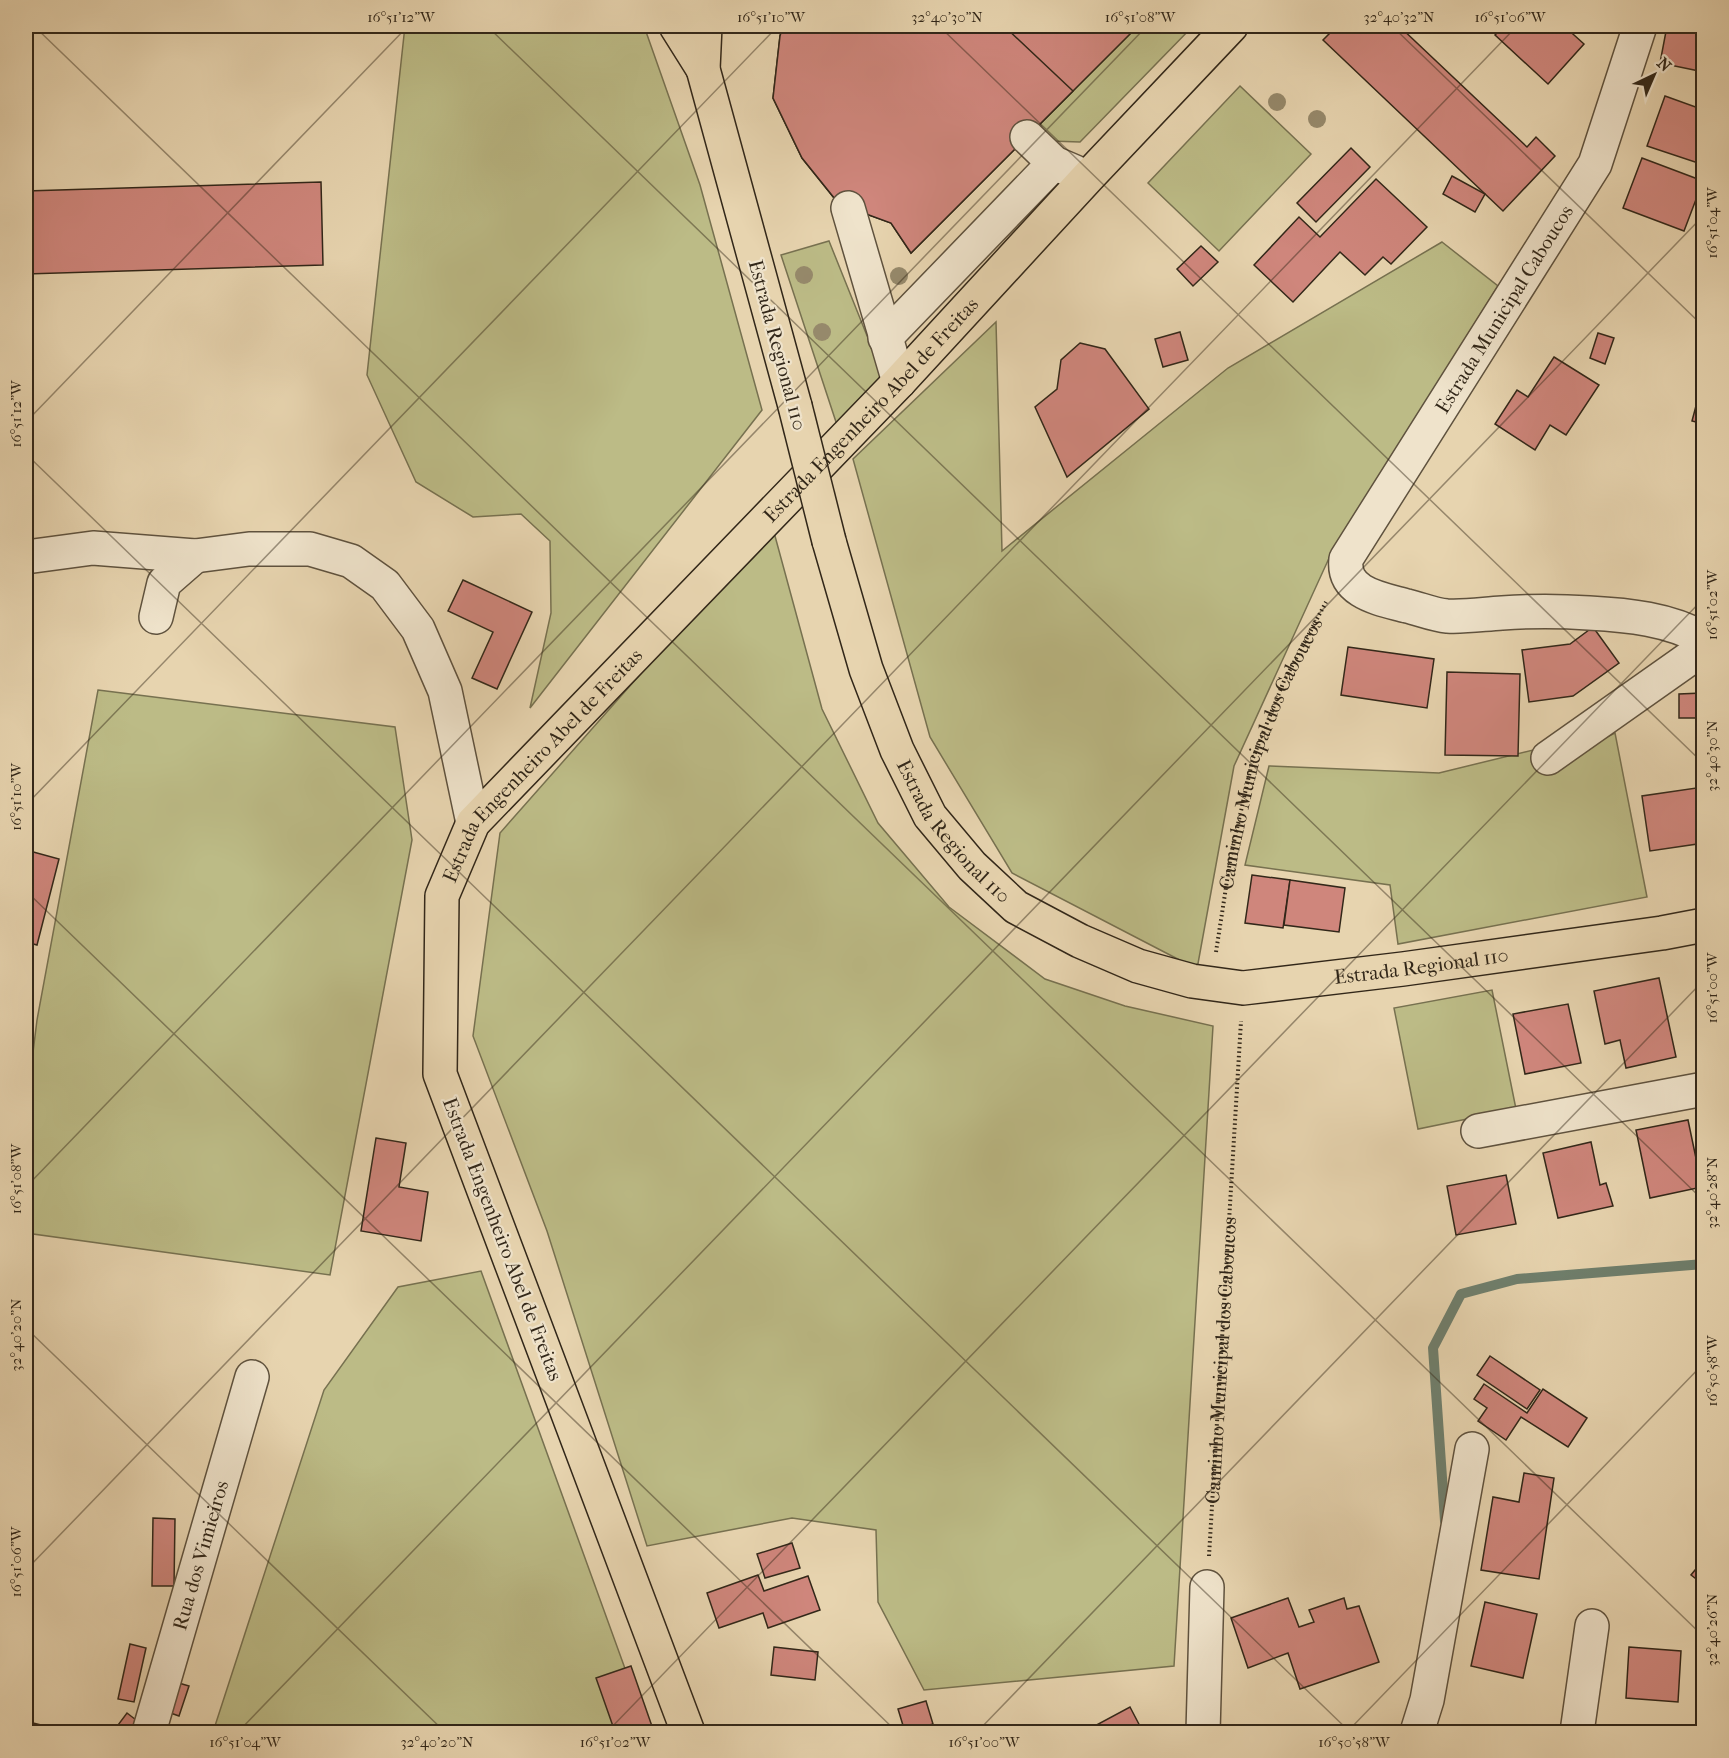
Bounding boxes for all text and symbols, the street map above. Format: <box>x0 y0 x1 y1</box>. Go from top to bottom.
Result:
text: 16°51'12"W <box>367 8 436 26</box>
text: 16°51'10"W <box>737 8 806 26</box>
text: 32°40'30"N <box>911 8 983 26</box>
text: 16°51'08"W <box>1105 8 1176 26</box>
text: 32°40'32"N <box>1364 8 1435 26</box>
text: 16°51'06"W <box>1475 8 1547 26</box>
north arrow <box>1624 45 1684 105</box>
text: N <box>1653 54 1676 76</box>
text: 16°51'04"W <box>1703 186 1721 259</box>
street label: Estrada Municipal Caboucos <box>1431 201 1578 418</box>
street label: Estrada Regional 110 <box>744 257 811 433</box>
street label: Estrada Engenheiro Abel de Freitas <box>759 293 983 527</box>
text: 16°51'12"W <box>7 379 25 448</box>
text: 16°51'02"W <box>1703 568 1721 640</box>
street label: Caminho Municipal dos Caboucos <box>1215 614 1328 891</box>
street label: Estrada Engenheiro Abel de Freitas <box>438 644 647 886</box>
text: 32°40'30"N <box>1703 720 1721 792</box>
street label: Estrada Regional 110 <box>892 756 1015 908</box>
text: 16°51'10"W <box>7 762 25 831</box>
street label: Estrada Regional 110 <box>1333 943 1510 989</box>
text: 16°51'00"W <box>1703 951 1721 1024</box>
street label: Estrada Engenheiro Abel de Freitas <box>438 1094 567 1384</box>
text: 16°51'08"W <box>7 1143 25 1214</box>
text: 32°40'28"N <box>1703 1156 1721 1229</box>
street label: Caminho Municipal dos Caboucos <box>1201 1216 1241 1505</box>
text: 32°40'20"N <box>7 1298 25 1371</box>
text: 16°50'58"W <box>1703 1334 1721 1407</box>
street label: Rua dos Vimieiros <box>168 1478 233 1633</box>
text: 16°51'06"W <box>7 1525 25 1597</box>
text: 32°40'26"N <box>1703 1593 1721 1666</box>
text: 16°51'04"W <box>209 1733 282 1751</box>
text: 32°40'20"N <box>401 1733 474 1751</box>
text: 16°51'02"W <box>580 1733 652 1751</box>
text: 16°51'00"W <box>948 1733 1021 1751</box>
text: 16°50'58"W <box>1318 1733 1391 1751</box>

